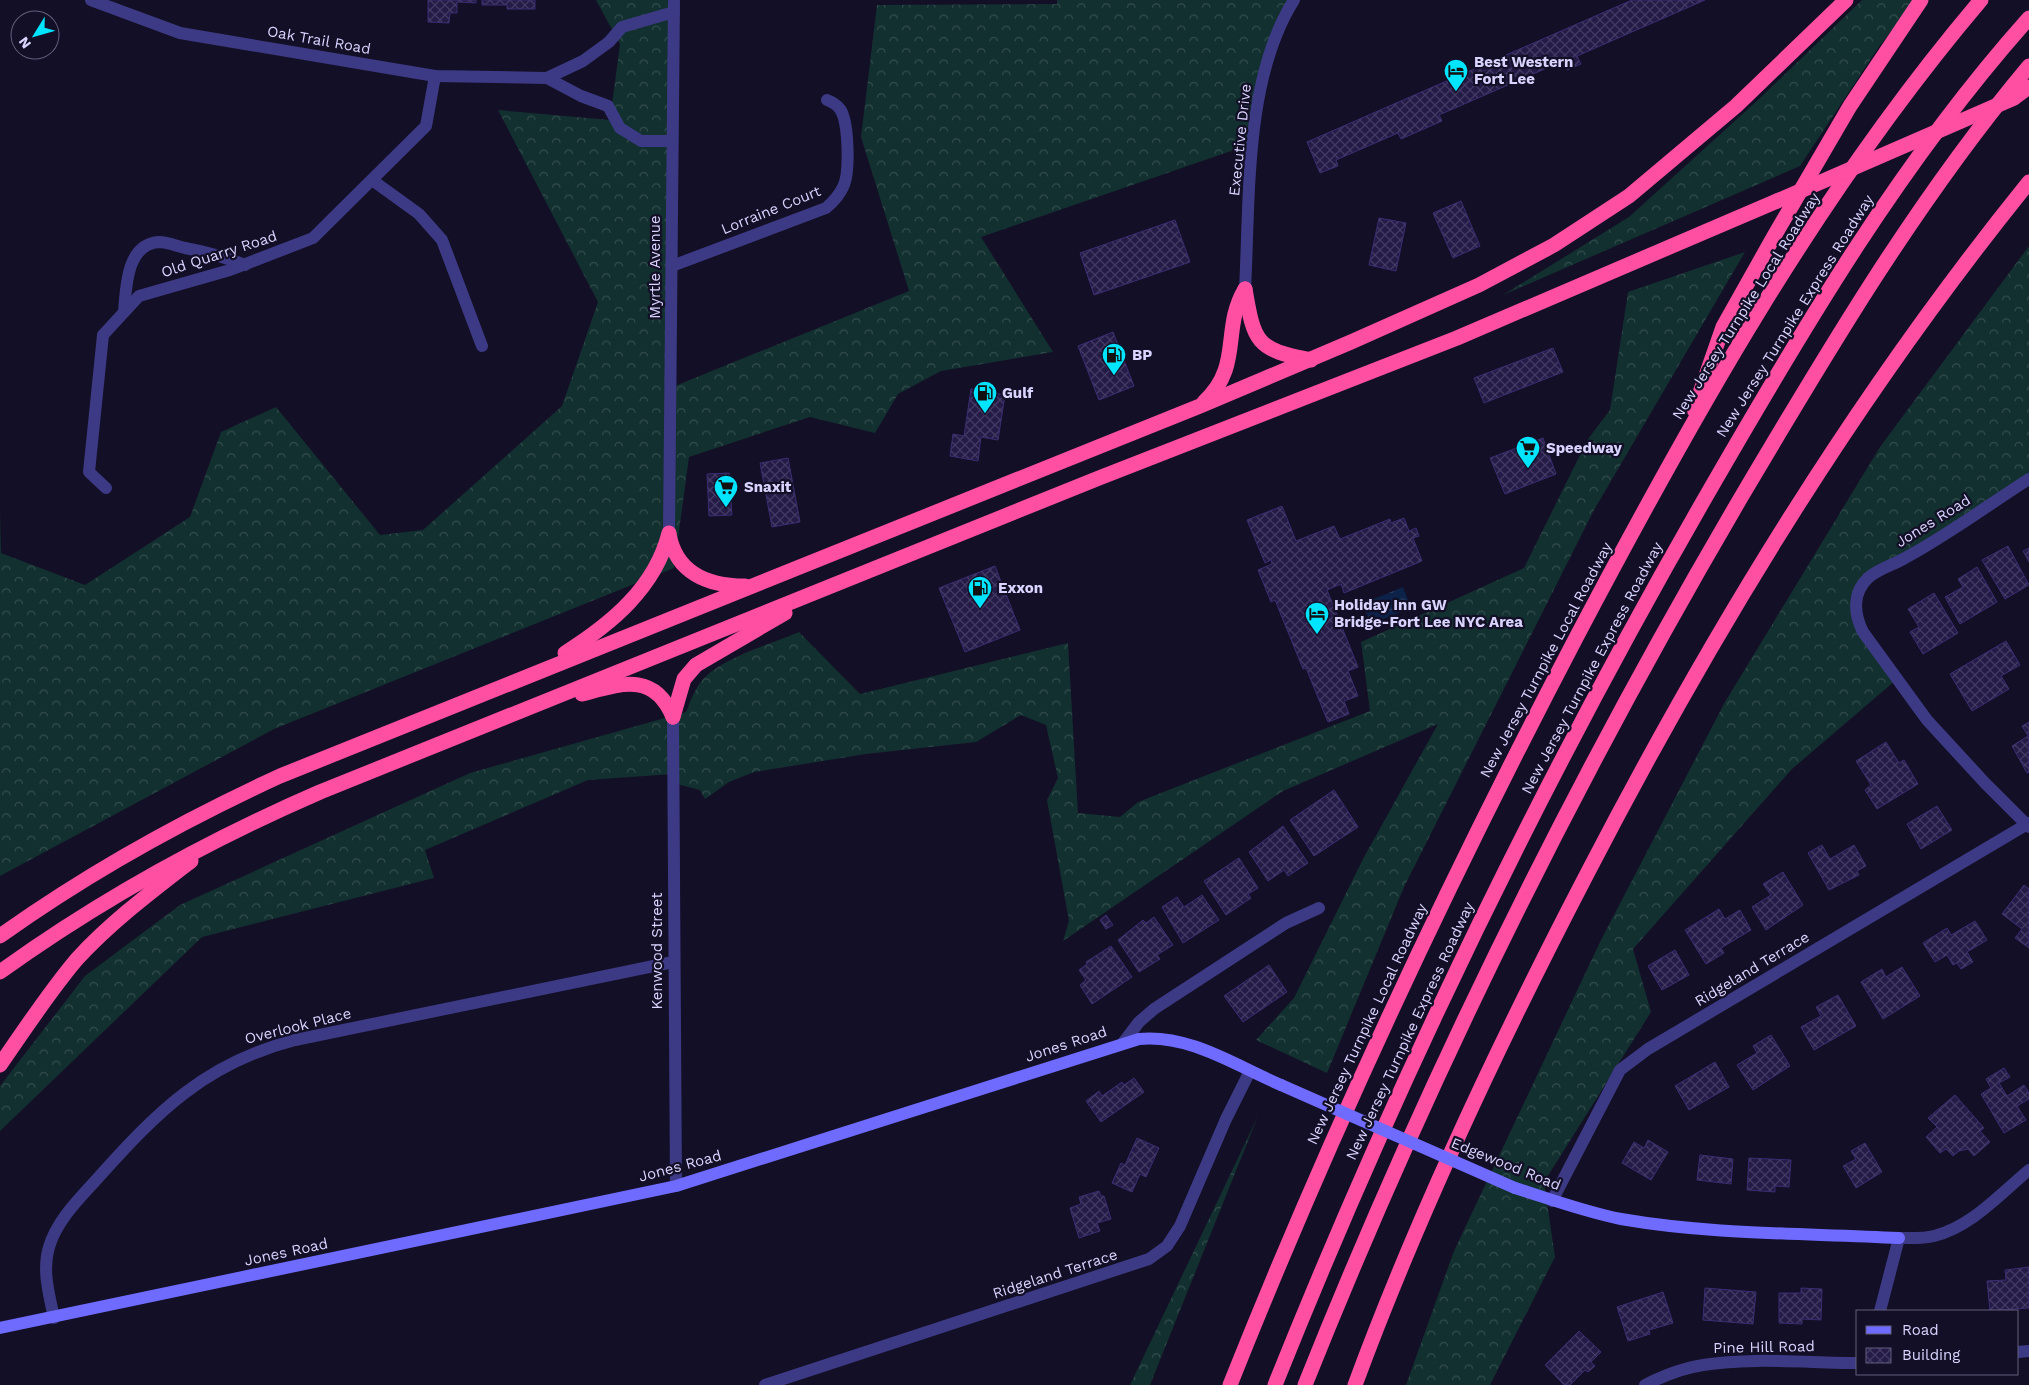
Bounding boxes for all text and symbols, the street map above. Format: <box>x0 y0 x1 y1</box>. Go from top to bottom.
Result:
north arrow <box>10 10 60 60</box>
street label: Oak Trail Road <box>266 22 372 58</box>
text: N <box>15 34 34 52</box>
place label: Best Western Fort Lee <box>1474 53 1573 88</box>
hotel icon: Best Western Fort Lee <box>1443 58 1469 92</box>
street label: Executive Drive <box>1225 83 1255 197</box>
street label: Lorraine Court <box>719 182 824 238</box>
street label: New Jersey Turnpike Local Roadway <box>1668 189 1824 423</box>
street label: New Jersey Turnpike Express Roadway <box>1712 191 1878 441</box>
street label: Myrtle Avenue <box>646 215 664 319</box>
street label: Old Quarry Road <box>159 227 279 281</box>
fuel station icon: BP <box>1101 342 1127 376</box>
place label: BP <box>1132 346 1152 364</box>
fuel station icon: Gulf <box>972 380 998 414</box>
place label: Gulf <box>1002 384 1034 402</box>
supermarket icon: Speedway <box>1515 435 1541 469</box>
place label: Speedway <box>1546 439 1622 457</box>
supermarket icon: Snaxit <box>713 474 739 508</box>
place label: Snaxit <box>744 478 792 496</box>
street label: Jones Road <box>1892 491 1974 551</box>
street label: New Jersey Turnpike Local Roadway <box>1476 539 1616 781</box>
street label: New Jersey Turnpike Express Roadway <box>1518 539 1666 797</box>
fuel station icon: Exxon <box>967 575 993 609</box>
place label: Exxon <box>998 579 1043 597</box>
place label: Holiday Inn GW Bridge-Fort Lee NYC Area <box>1334 596 1523 631</box>
hotel icon: Holiday Inn GW Bridge-Fort Lee NYC Area <box>1304 601 1330 635</box>
street label: Kenwood Street <box>648 892 666 1010</box>
street label: New Jersey Turnpike Express Roadway <box>1342 899 1478 1163</box>
street label: New Jersey Turnpike Local Roadway <box>1303 900 1431 1148</box>
street label: Ridgeland Terrace <box>1692 928 1812 1010</box>
street label: Overlook Place <box>243 1004 353 1048</box>
street label: Jones Road <box>1023 1022 1109 1066</box>
street label: Edgewood Road <box>1449 1134 1563 1194</box>
street label: Jones Road <box>637 1146 723 1186</box>
street label: Jones Road <box>243 1234 329 1270</box>
street label: Ridgeland Terrace <box>990 1245 1120 1303</box>
legend <box>1856 1310 2019 1375</box>
text: Road <box>1902 1321 1939 1339</box>
street label: Pine Hill Road <box>1713 1337 1815 1357</box>
text: Building <box>1902 1346 1960 1364</box>

